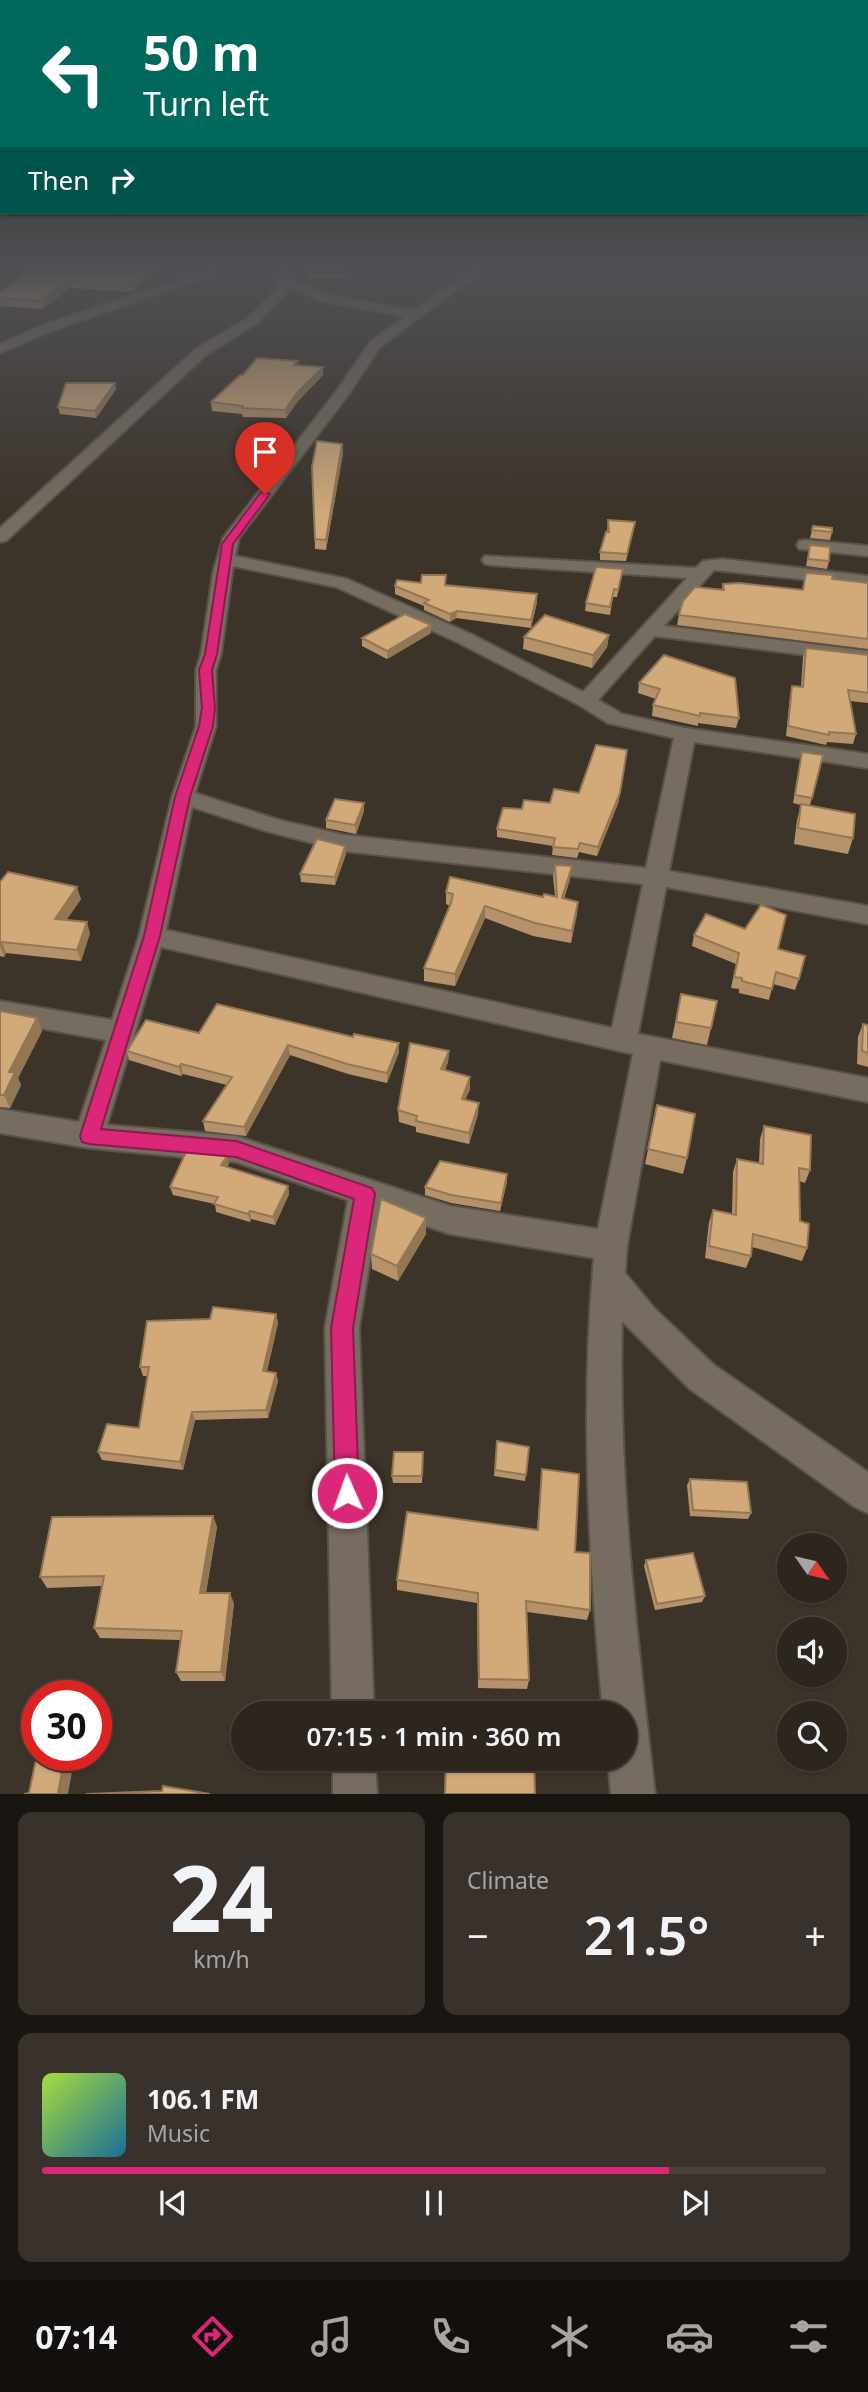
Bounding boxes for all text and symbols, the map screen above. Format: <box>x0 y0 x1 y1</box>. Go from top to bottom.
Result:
text: 50 m <box>143 19 260 85</box>
icon: left <box>28 28 119 119</box>
text: Turn left <box>143 82 269 125</box>
icon: right <box>103 161 141 199</box>
text: Then <box>28 162 89 198</box>
pin <box>235 422 295 494</box>
icon: arrive <box>246 433 284 471</box>
position arrow <box>310 1456 384 1530</box>
north arrow <box>777 1533 847 1603</box>
map controls <box>777 1533 847 1771</box>
button: sound <box>777 1617 847 1687</box>
speed limit sign: 30 <box>21 1680 112 1771</box>
button: search <box>777 1701 847 1771</box>
text: 07:15 · 1 min · 360 m <box>307 1718 561 1754</box>
text: 24 <box>169 1835 274 1959</box>
text: Climate <box>467 1864 549 1896</box>
text: 21.5° <box>584 1899 709 1970</box>
text: − <box>467 1909 489 1961</box>
text: + <box>804 1909 826 1961</box>
text: km/h <box>193 1943 250 1975</box>
text: 106.1 FM <box>147 2081 259 2117</box>
text: Music <box>147 2117 210 2149</box>
icon: previous <box>154 2184 192 2222</box>
icon: pause <box>415 2184 453 2222</box>
icon: next <box>676 2184 714 2222</box>
icon: directions <box>188 2312 237 2361</box>
icon: music <box>307 2312 356 2361</box>
icon: phone <box>426 2312 475 2361</box>
icon: climate <box>545 2312 594 2361</box>
icon: car <box>665 2312 714 2361</box>
icon: filters <box>784 2312 833 2361</box>
text: 07:14 <box>35 2315 117 2358</box>

